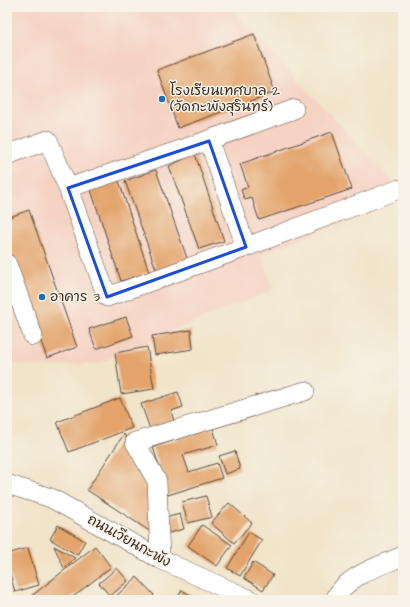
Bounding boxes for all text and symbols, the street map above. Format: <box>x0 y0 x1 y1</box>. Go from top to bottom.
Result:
place label: โรงเรียนเทศบาล 2 (วัดกะพังสุรินทร์) <box>170 81 280 117</box>
marker: โรงเรียนเทศบาล 2 (วัดกะพังสุรินทร์) <box>157 94 167 104</box>
place label: อาคาร 3 <box>50 287 100 307</box>
marker: อาคาร 3 <box>37 292 47 302</box>
street label: ถนนเวียนกะพัง <box>84 510 174 572</box>

